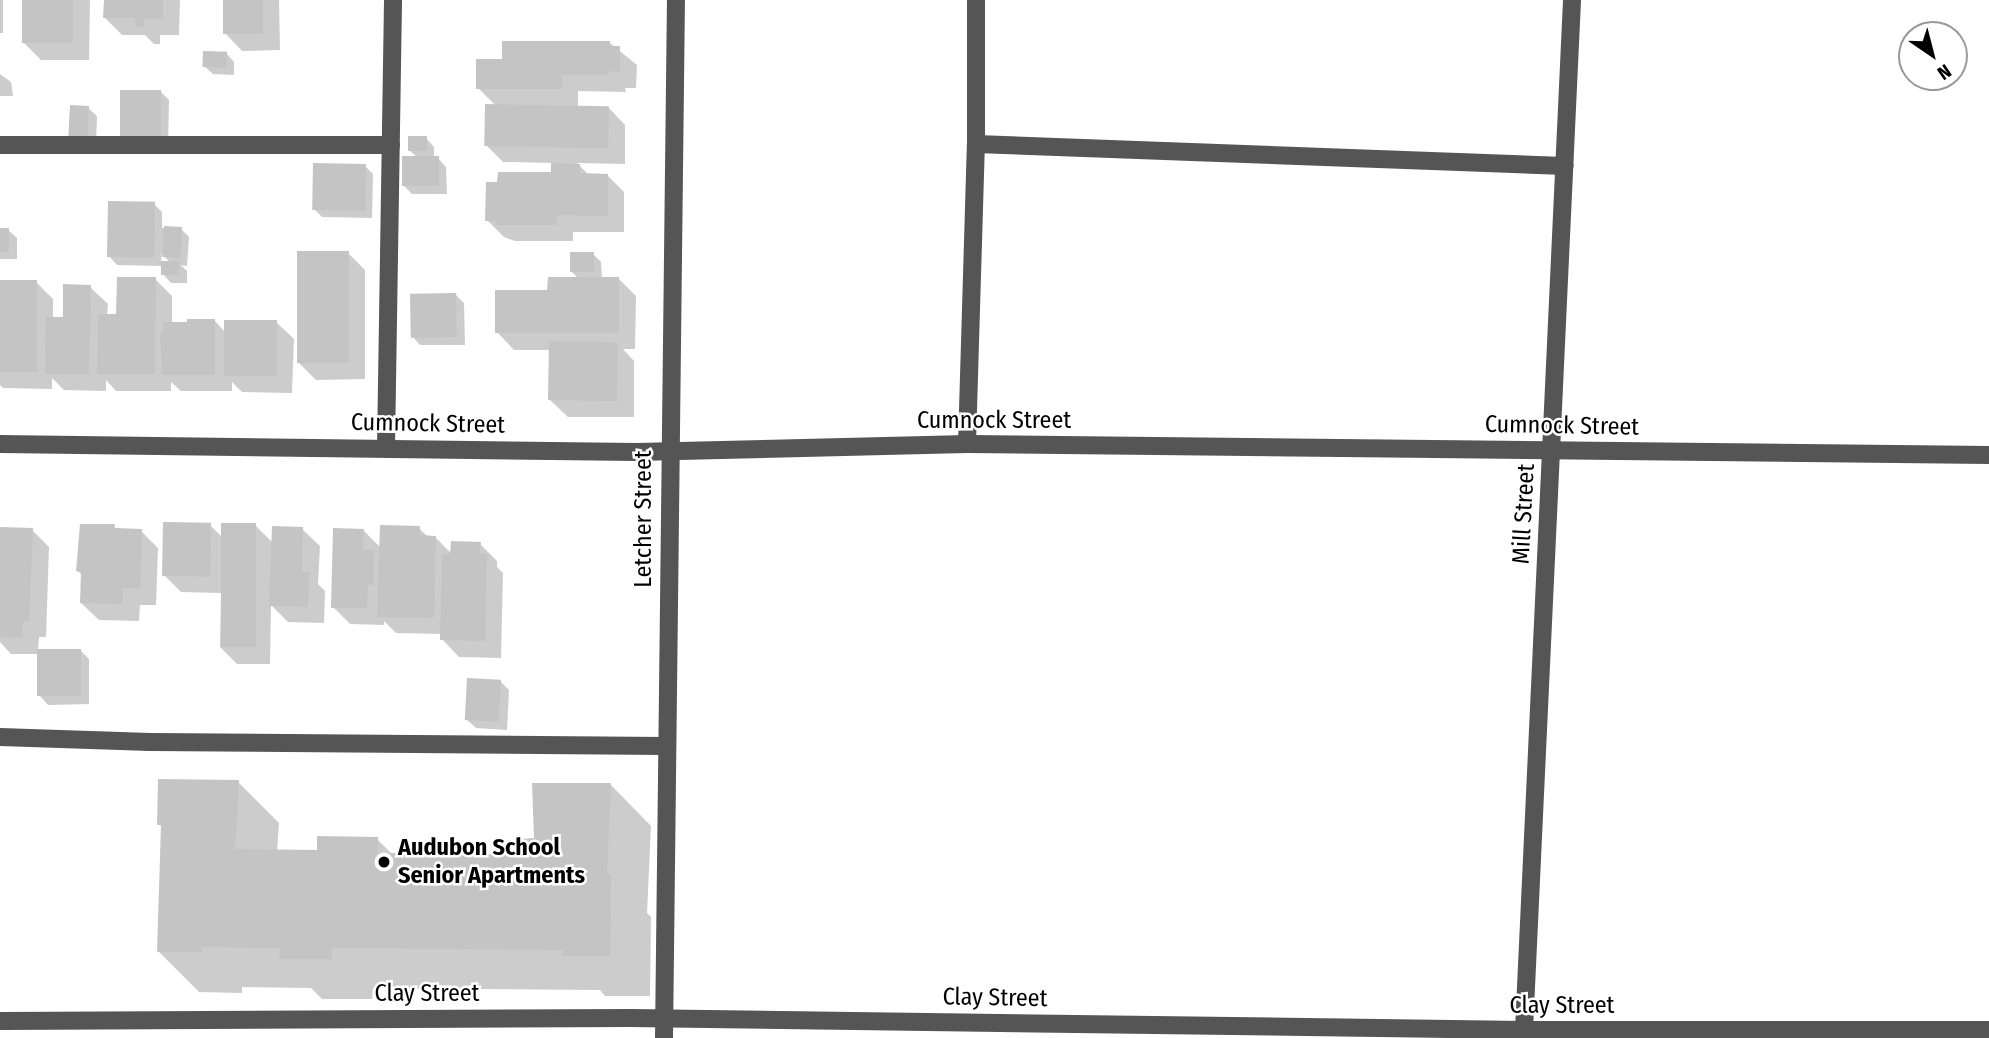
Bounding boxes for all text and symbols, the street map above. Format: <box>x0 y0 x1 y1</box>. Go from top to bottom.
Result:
north arrow <box>1898 21 1968 91</box>
text: N <box>1933 59 1955 85</box>
street label: Cumnock Street <box>917 407 1071 435</box>
street label: Cumnock Street <box>351 408 505 440</box>
street label: Cumnock Street <box>1485 410 1639 442</box>
street label: Letcher Street <box>630 450 658 588</box>
street label: Mill Street <box>1507 463 1541 565</box>
place label: Audubon School Senior Apartments <box>398 834 585 890</box>
marker: Audubon School Senior Apartments <box>376 854 392 870</box>
street label: Clay Street <box>375 980 479 1008</box>
street label: Clay Street <box>942 983 1048 1013</box>
street label: Clay Street <box>1510 992 1614 1020</box>

